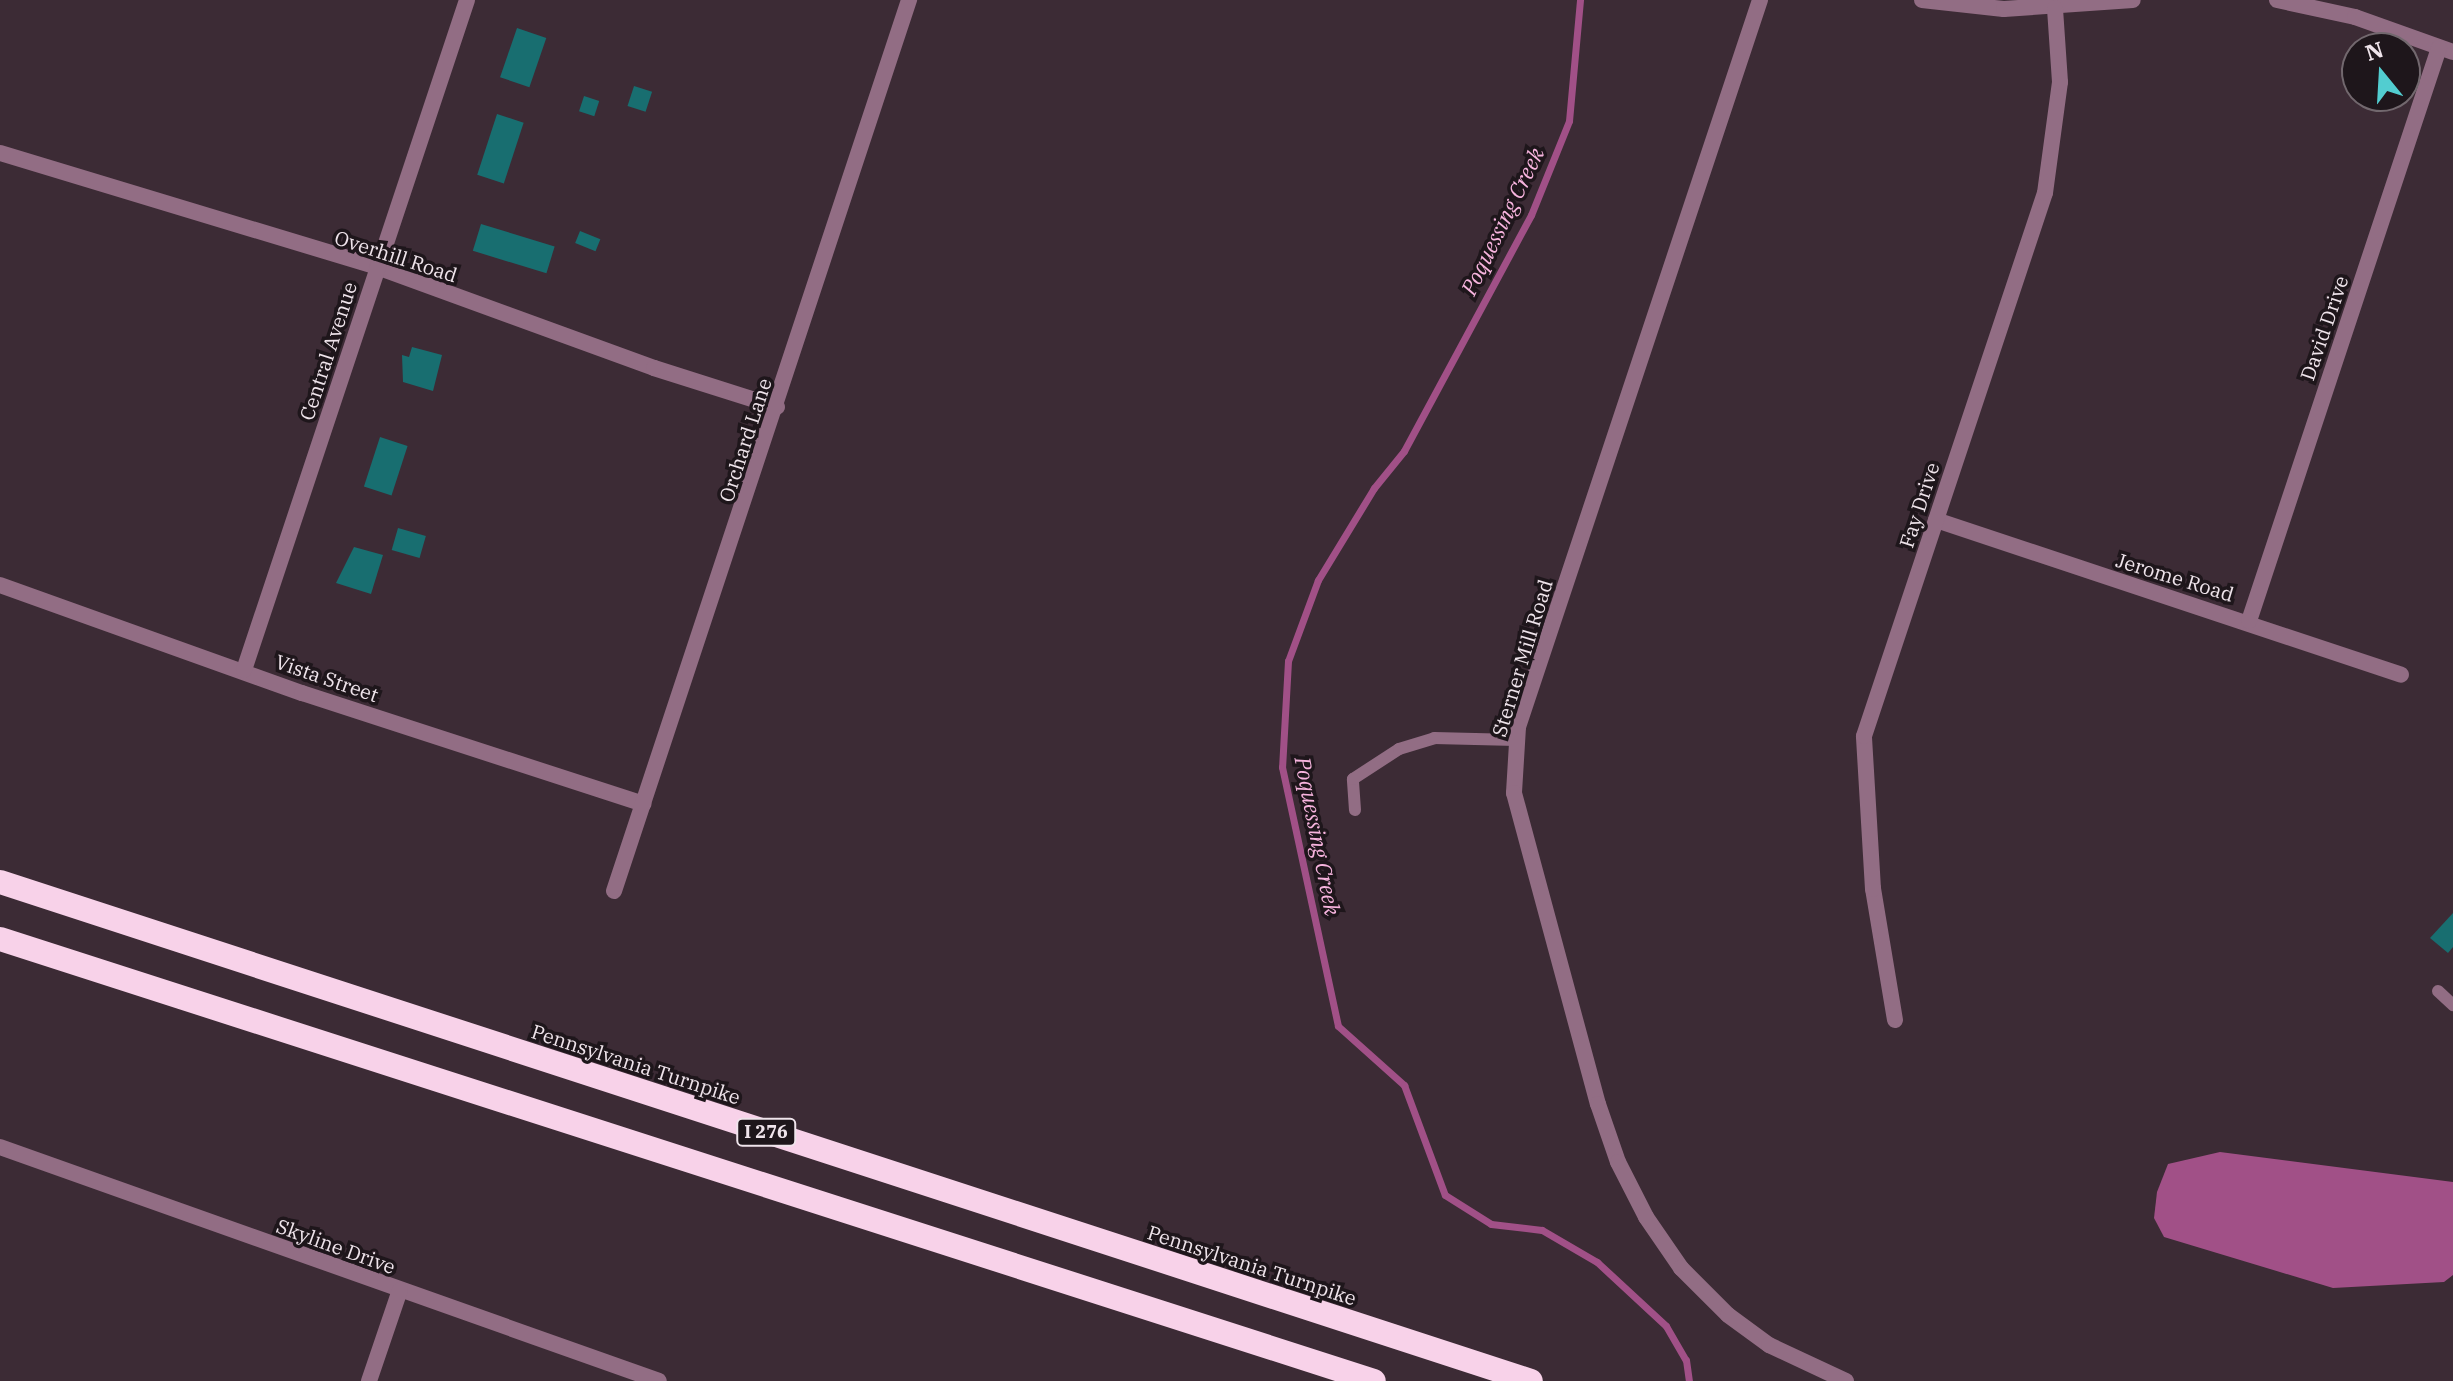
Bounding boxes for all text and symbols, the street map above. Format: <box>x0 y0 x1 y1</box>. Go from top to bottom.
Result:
north arrow <box>2341 32 2421 112</box>
text: N <box>2361 34 2387 67</box>
water label: Poquessing Creek <box>1455 143 1549 299</box>
street label: Overhill Road <box>332 225 460 287</box>
street label: David Drive <box>2295 273 2353 383</box>
street label: Central Avenue <box>294 279 362 423</box>
street label: Orchard Lane <box>714 375 776 505</box>
street label: Fay Drive <box>1894 459 1944 551</box>
street label: Jerome Road <box>2113 548 2237 606</box>
street label: Sterner Mill Road <box>1487 576 1557 740</box>
street label: Vista Street <box>272 649 382 707</box>
water label: Poquessing Creek <box>1290 754 1346 918</box>
street label: Pennsylvania Turnpike <box>529 1019 743 1109</box>
road number: I 276 <box>736 1118 796 1146</box>
street label: Skyline Drive <box>273 1213 399 1279</box>
street label: Pennsylvania Turnpike <box>1145 1220 1359 1310</box>

